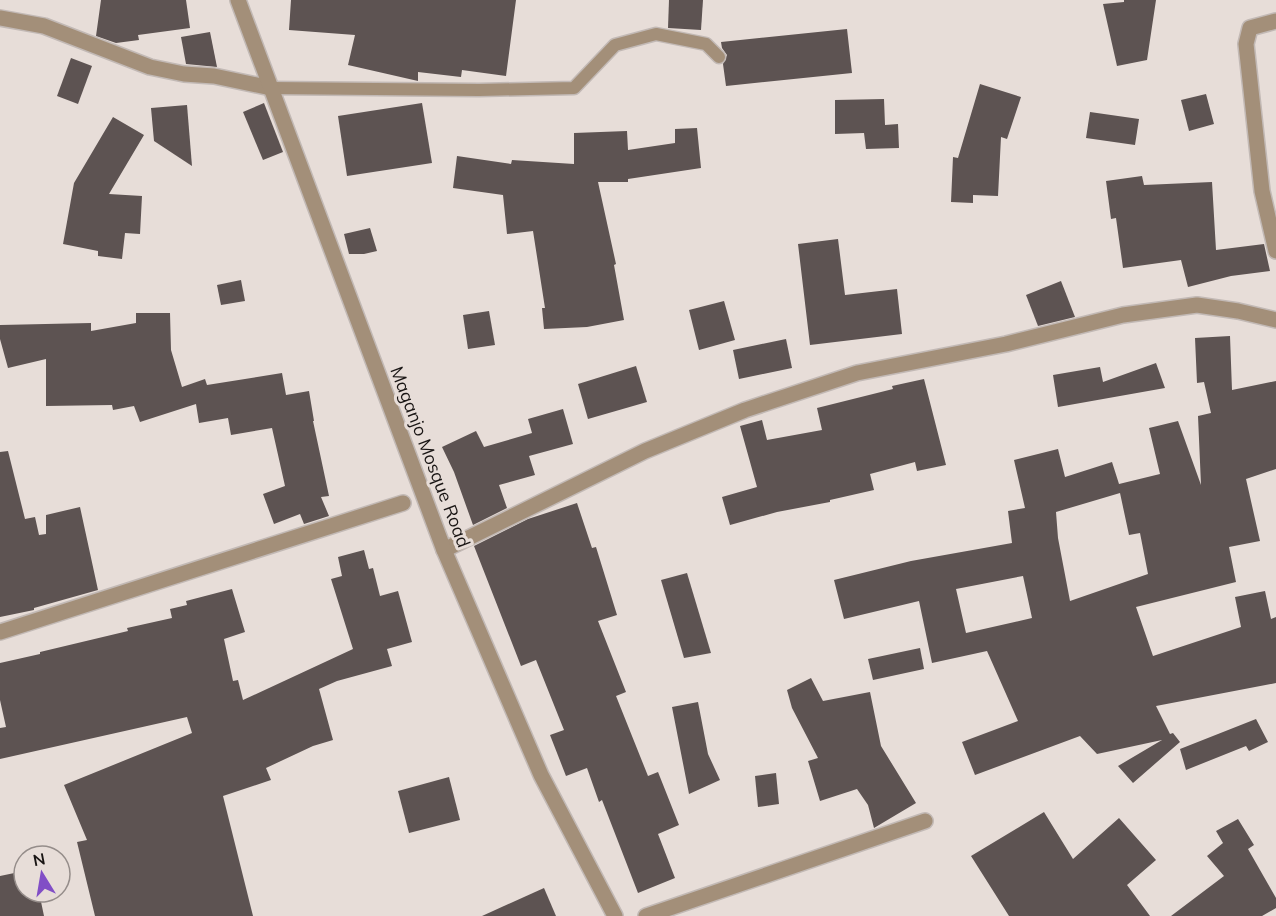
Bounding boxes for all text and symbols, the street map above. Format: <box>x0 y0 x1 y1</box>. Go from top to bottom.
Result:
street label: Maganjo Mosque Road <box>385 363 476 551</box>
north arrow <box>12 844 72 904</box>
text: N <box>31 848 47 870</box>

